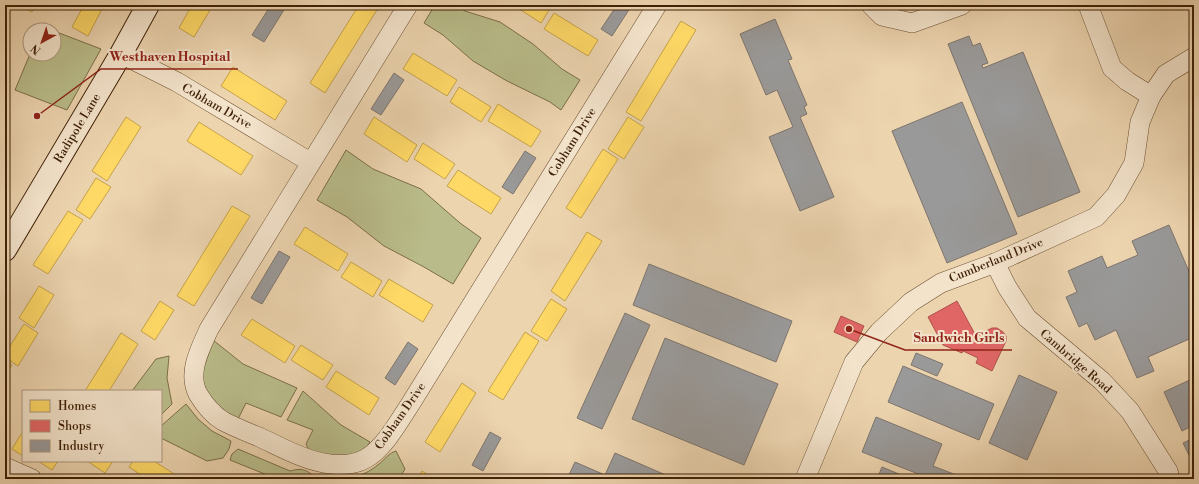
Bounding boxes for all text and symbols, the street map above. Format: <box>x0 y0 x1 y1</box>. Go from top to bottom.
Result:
north arrow <box>22 22 62 62</box>
text: N <box>28 41 44 57</box>
callout: Westhaven Hospital <box>101 44 238 69</box>
text: Westhaven Hospital <box>109 49 231 65</box>
street label: Cobham Drive <box>179 80 255 133</box>
street label: Radipole Lane <box>51 91 104 166</box>
street label: Cobham Drive <box>545 105 600 180</box>
street label: Cumberland Drive <box>947 235 1045 286</box>
callout: Sandwich Girls <box>905 325 1012 350</box>
street label: Cambridge Road <box>1037 326 1115 397</box>
text: Sandwich Girls <box>913 330 1005 346</box>
street label: Cobham Drive <box>372 380 429 453</box>
legend <box>22 390 162 462</box>
text: Homes <box>58 399 96 414</box>
text: Shops <box>58 419 91 434</box>
text: Industry <box>58 439 105 454</box>

